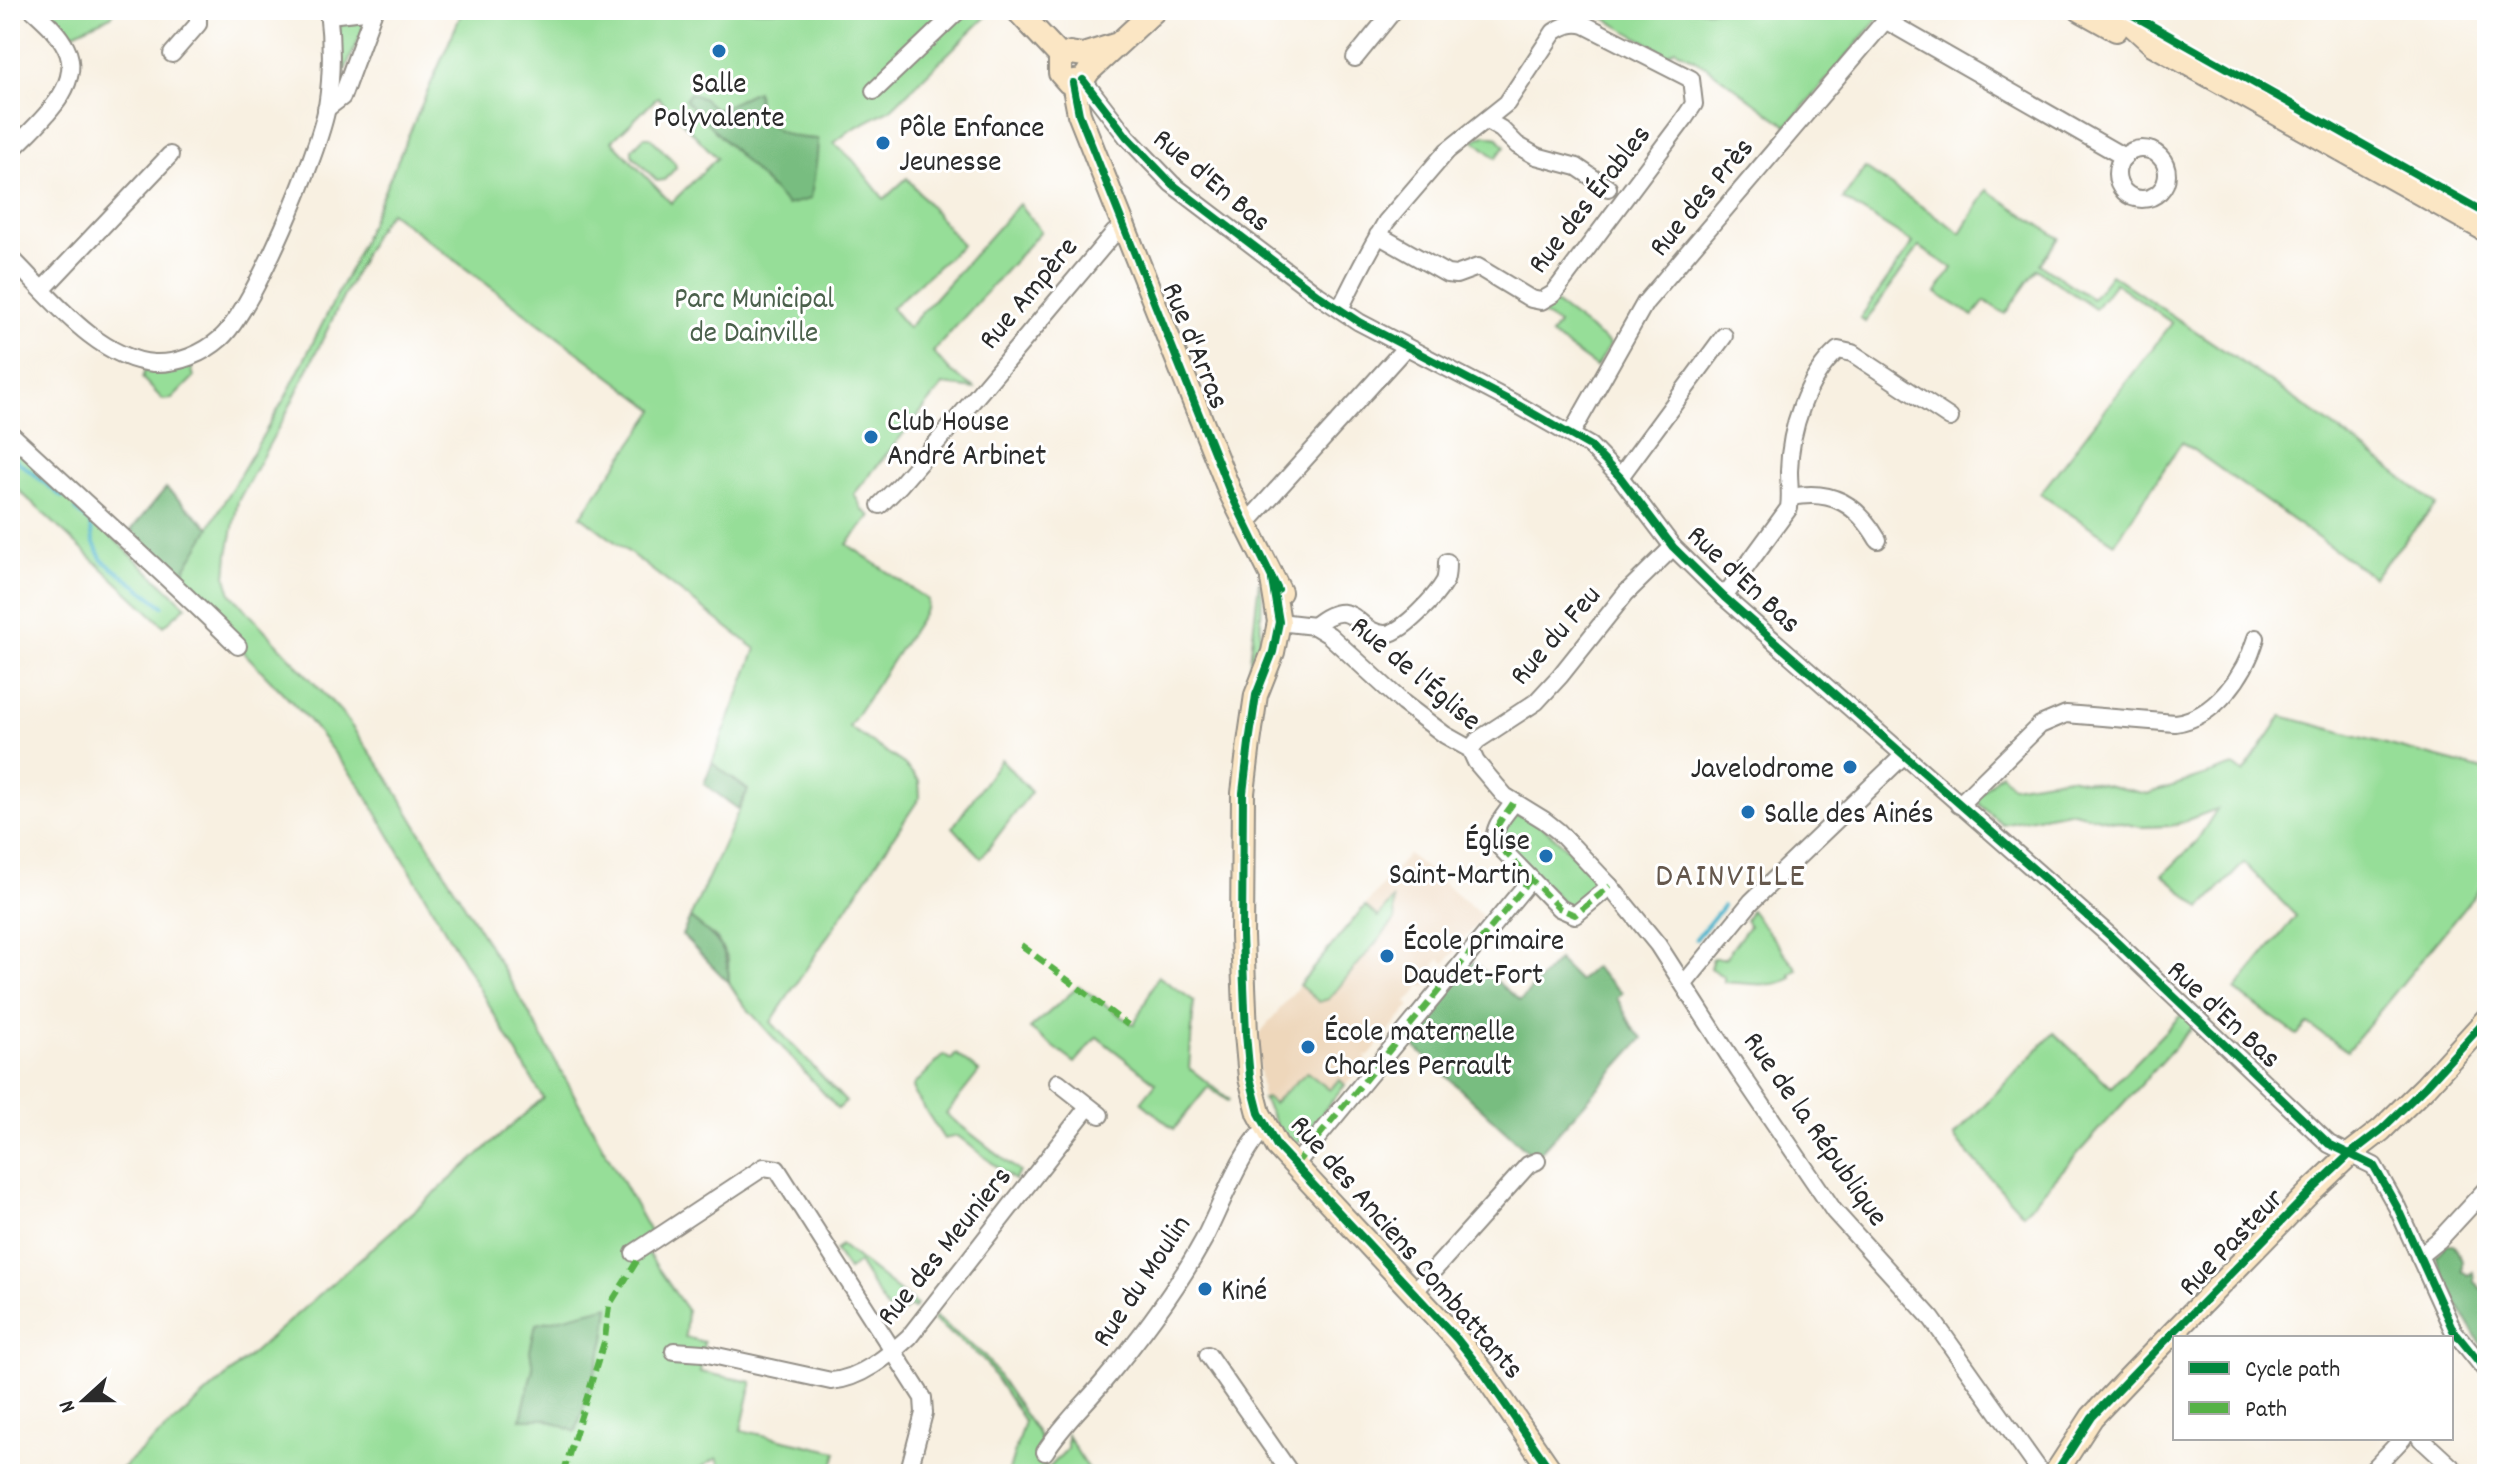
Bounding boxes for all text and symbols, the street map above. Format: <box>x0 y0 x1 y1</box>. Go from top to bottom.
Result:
marker: Salle Polyvalente <box>710 42 728 60</box>
place label: Salle Polyvalente <box>653 65 785 142</box>
place label: Pôle Enfance Jeunesse <box>899 109 1044 186</box>
street label: Rue des Érables <box>1519 117 1664 285</box>
street label: Rue d'En Bas <box>1142 120 1279 245</box>
street label: Rue des Près <box>1640 130 1766 268</box>
marker: Pôle Enfance Jeunesse <box>874 134 892 152</box>
street label: Rue Ampère <box>970 229 1091 361</box>
street label: Rue d'Arras <box>1148 277 1238 416</box>
park label: Parc Municipal de Dainville <box>674 280 834 357</box>
place label: Club House André Arbinet <box>887 403 1046 480</box>
marker: Club House André Arbinet <box>862 428 880 446</box>
street label: Rue d'En Bas <box>1675 517 1809 646</box>
street label: Rue du Feu <box>1501 577 1613 697</box>
street label: Rue de l'Église <box>1339 608 1489 743</box>
place label: Javelodrome <box>1690 750 1834 793</box>
marker: Javelodrome <box>1841 758 1859 776</box>
place label: Salle des Ainés <box>1764 795 1934 838</box>
marker: Salle des Ainés <box>1739 803 1757 821</box>
place label: Église Saint-Martin <box>1389 822 1530 899</box>
marker: Église Saint-Martin <box>1537 847 1555 865</box>
district label: DAINVILLE <box>1655 854 1807 903</box>
place label: École primaire Daudet-Fort <box>1403 922 1564 999</box>
marker: École primaire Daudet-Fort <box>1378 947 1396 965</box>
street label: Rue d'En Bas <box>2155 952 2289 1081</box>
place label: École maternelle Charles Perrault <box>1324 1013 1515 1090</box>
street label: Rue de la République <box>1730 1024 1897 1237</box>
marker: École maternelle Charles Perrault <box>1299 1038 1317 1056</box>
street label: Rue des Anciens Combattants <box>1277 1107 1532 1391</box>
street label: Rue des Meuniers <box>869 1159 1024 1337</box>
street label: Rue Pasteur <box>2170 1180 2296 1308</box>
street label: Rue du Moulin <box>1083 1208 1204 1357</box>
place label: Kiné <box>1221 1272 1267 1315</box>
marker: Kiné <box>1196 1280 1214 1298</box>
legend <box>2173 1336 2453 1440</box>
text: Cycle path <box>2245 1354 2340 1388</box>
north arrow <box>44 1360 124 1440</box>
text: Path <box>2245 1394 2287 1428</box>
text: N <box>52 1395 85 1417</box>

